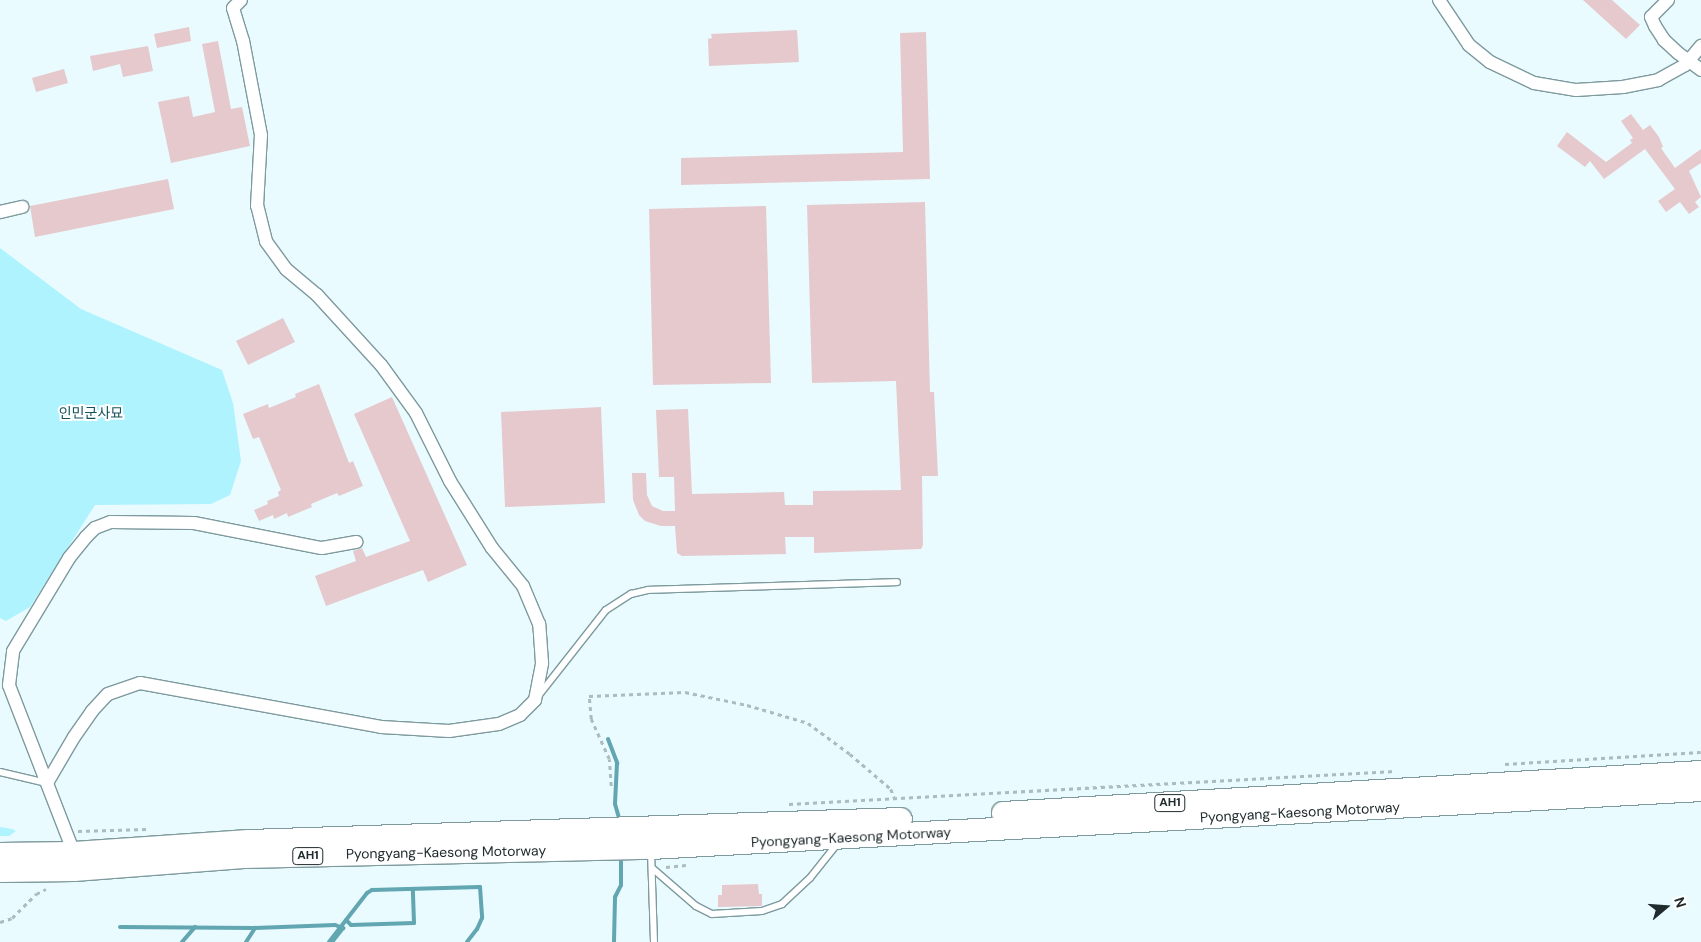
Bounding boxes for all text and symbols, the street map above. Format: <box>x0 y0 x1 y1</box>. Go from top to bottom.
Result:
park label: 인민군사묘 <box>59 405 123 421</box>
road number: AH1 <box>1154 794 1186 812</box>
street label: Pyongyang-Kaesong Motorway <box>1200 798 1400 826</box>
street label: Pyongyang-Kaesong Motorway <box>751 823 951 851</box>
street label: Pyongyang-Kaesong Motorway <box>346 842 546 862</box>
road number: AH1 <box>292 846 324 866</box>
north arrow <box>1641 882 1691 932</box>
text: N <box>1670 895 1690 910</box>

